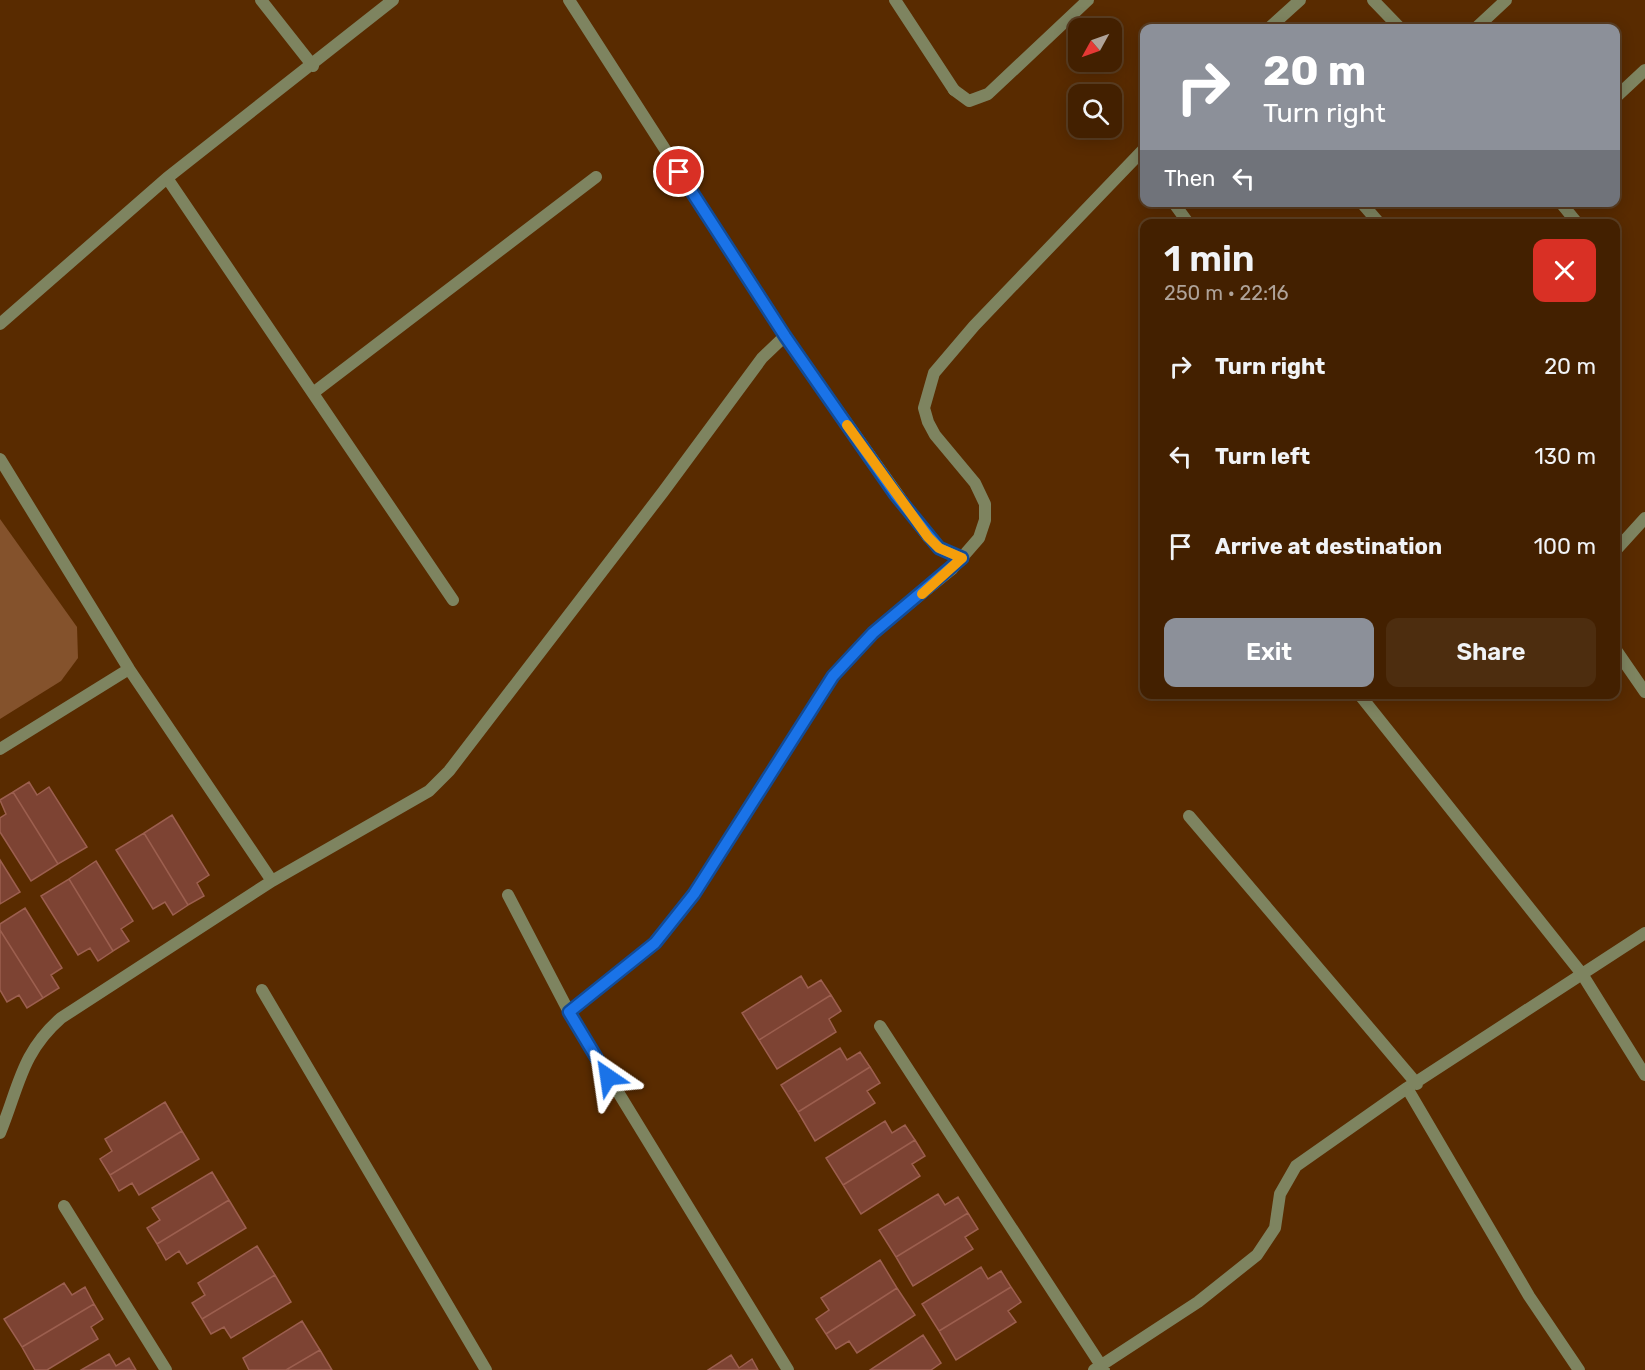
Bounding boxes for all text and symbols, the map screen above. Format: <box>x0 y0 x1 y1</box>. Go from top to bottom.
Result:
north arrow <box>1068 18 1122 72</box>
map controls <box>1068 18 1122 138</box>
text: 20 m <box>1263 46 1366 96</box>
icon: right <box>1164 48 1242 126</box>
button: search <box>1068 84 1122 138</box>
text: Turn right <box>1263 97 1386 129</box>
pin <box>653 146 704 197</box>
icon: arrive <box>662 155 695 188</box>
icon: left <box>1227 162 1260 195</box>
text: Then <box>1164 165 1215 192</box>
text: 1 min <box>1164 237 1255 280</box>
button: close <box>1533 239 1596 302</box>
text: 250 m · 22:16 <box>1164 281 1289 305</box>
icon: right <box>1164 350 1197 383</box>
text: Turn right <box>1215 353 1325 380</box>
text: 20 m <box>1544 353 1596 380</box>
icon: left <box>1164 440 1197 473</box>
text: Turn left <box>1215 443 1310 470</box>
text: 130 m <box>1534 443 1596 470</box>
icon: arrive <box>1164 530 1197 563</box>
text: Arrive at destination <box>1215 533 1442 560</box>
text: 100 m <box>1534 533 1596 560</box>
button: Exit <box>1164 618 1374 687</box>
button: Share <box>1386 618 1596 687</box>
position arrow <box>576 1045 640 1109</box>

